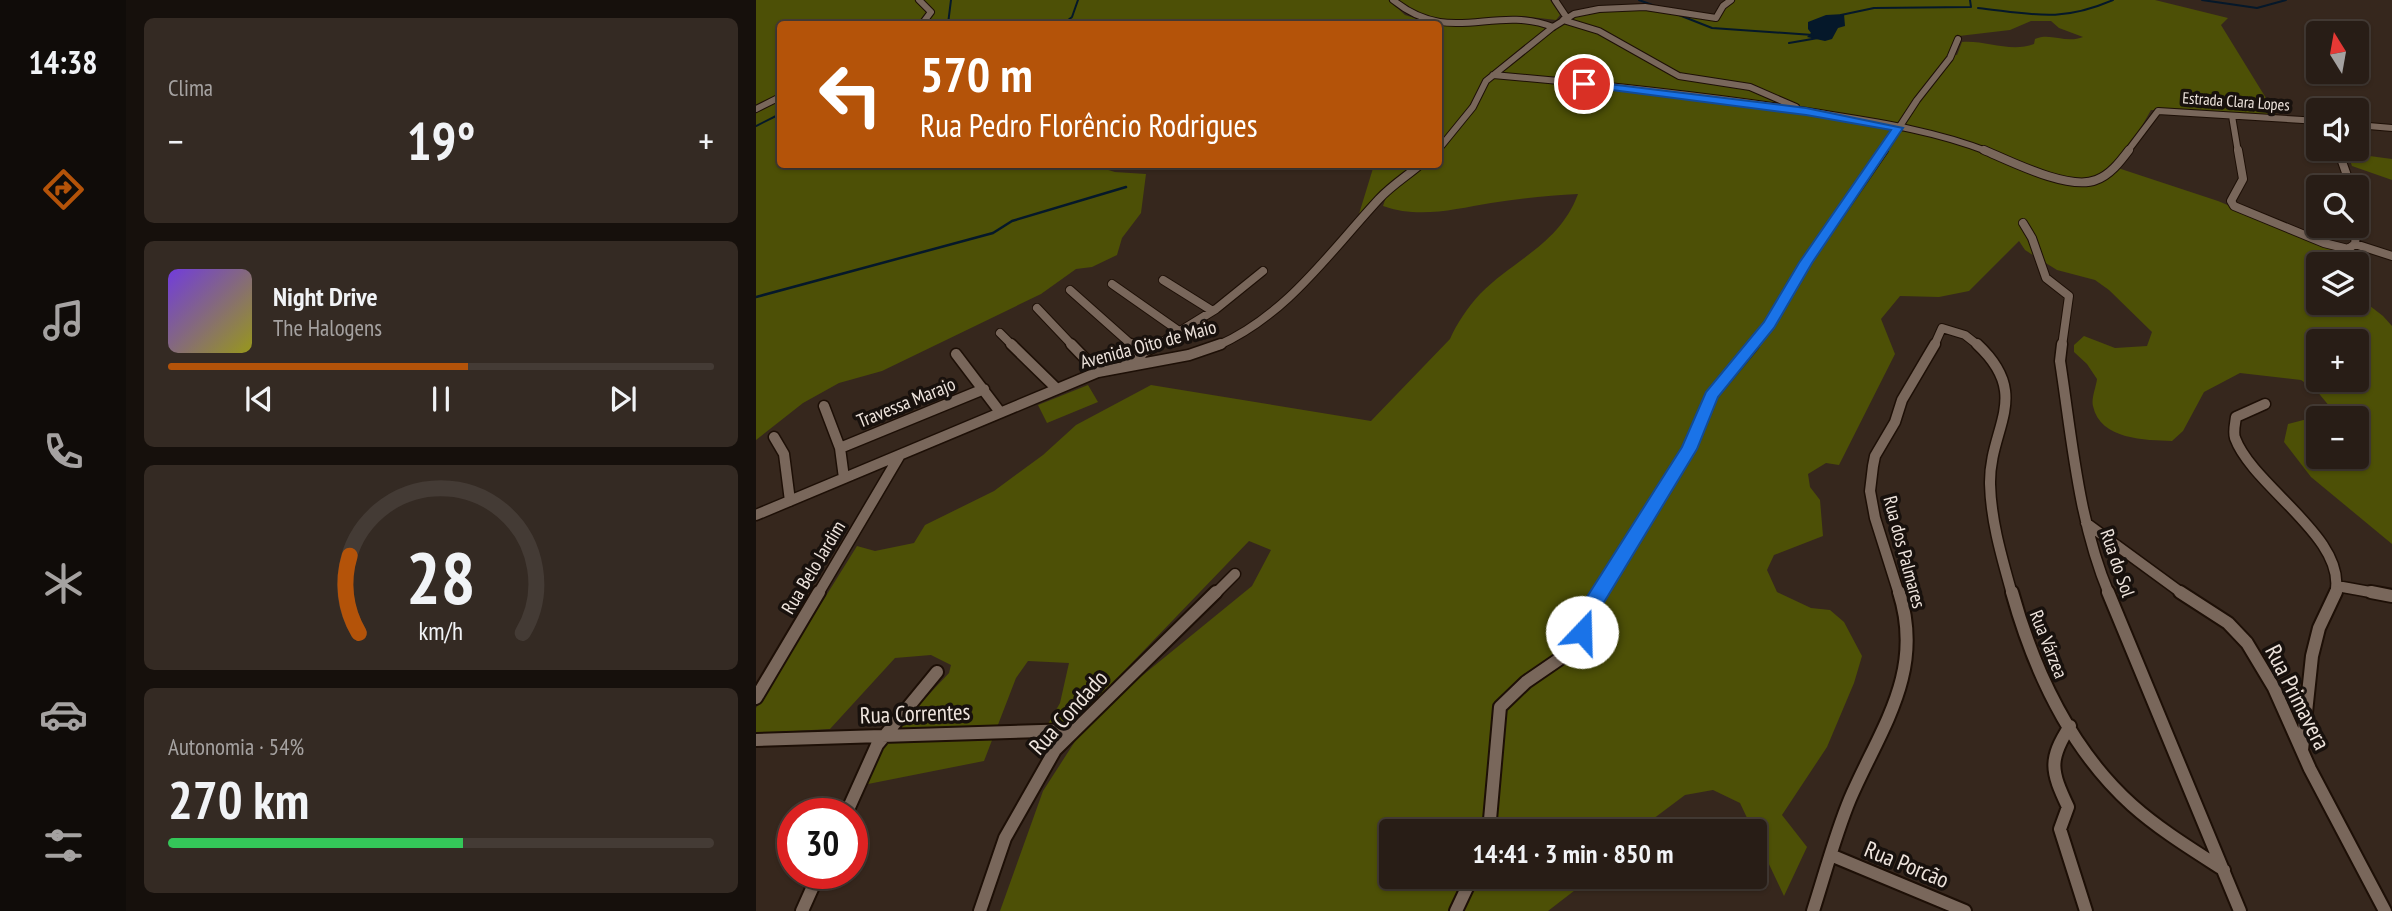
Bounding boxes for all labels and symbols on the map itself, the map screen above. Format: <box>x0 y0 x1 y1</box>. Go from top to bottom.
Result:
north arrow <box>2306 21 2370 84</box>
pin <box>1554 54 1614 114</box>
street label: Estrada Clara Lopes <box>2182 87 2290 115</box>
street label: Avenida Oito de Maio <box>1077 314 1219 374</box>
street label: Travessa Marajo <box>853 371 959 433</box>
street label: Rua dos Palmares <box>1878 493 1932 611</box>
street label: Rua Belo Jardim <box>776 516 850 618</box>
street label: Rua do Sol <box>2095 526 2141 601</box>
position arrow <box>1545 595 1619 669</box>
street label: Rua Várzea <box>2024 606 2074 682</box>
street label: Rua Primavera <box>2259 640 2337 754</box>
street label: Rua Condado <box>1022 664 1114 760</box>
street label: Rua Correntes <box>859 697 971 729</box>
speed limit sign: 30 <box>777 798 868 889</box>
street label: Rua Porcão <box>1861 834 1953 894</box>

